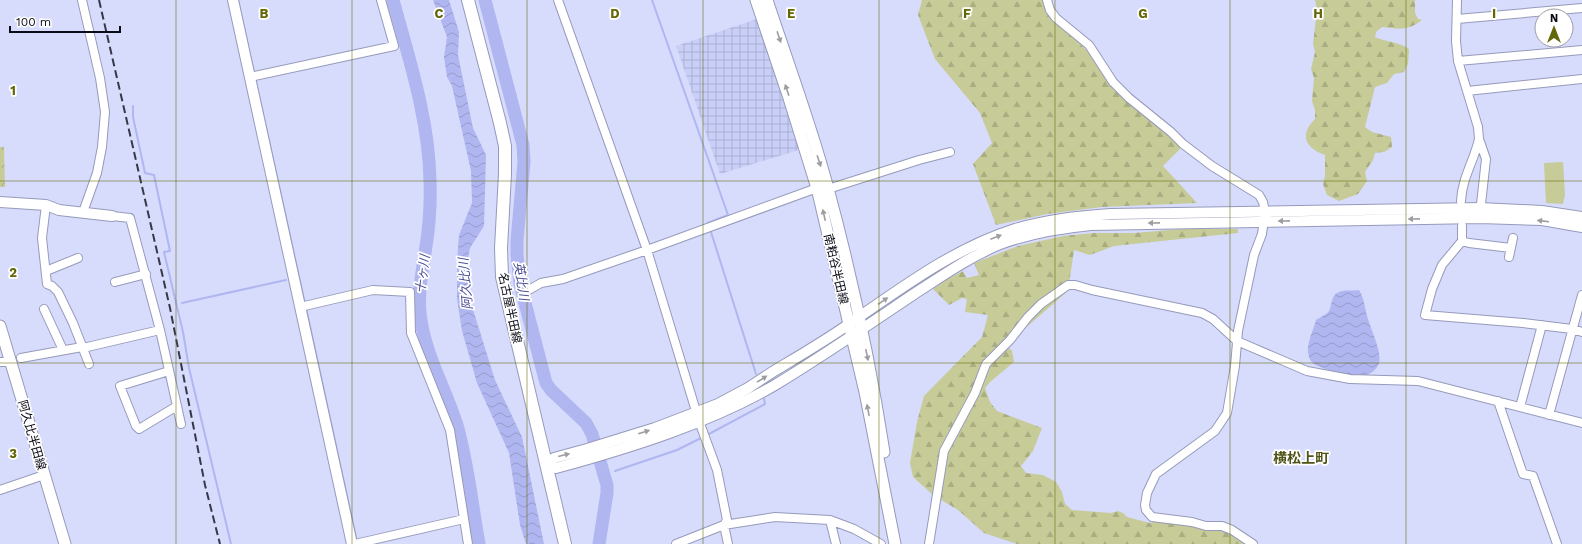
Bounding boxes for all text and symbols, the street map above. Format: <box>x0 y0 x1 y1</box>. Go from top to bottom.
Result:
text: B <box>260 6 269 21</box>
text: C <box>435 6 444 21</box>
text: D <box>610 6 620 21</box>
text: E <box>787 6 795 21</box>
text: F <box>963 6 971 21</box>
text: G <box>1138 6 1148 21</box>
text: H <box>1313 6 1323 21</box>
text: I <box>1492 6 1496 21</box>
scale bar <box>10 8 120 34</box>
north arrow <box>1534 8 1574 48</box>
text: N <box>1550 12 1558 25</box>
text: 100 m <box>16 15 51 29</box>
one-way arrow <box>776 31 782 43</box>
text: 1 <box>10 83 16 98</box>
one-way arrow <box>784 84 790 96</box>
one-way arrow <box>817 155 823 167</box>
one-way arrow <box>820 209 826 221</box>
one-way arrow <box>1407 216 1420 222</box>
one-way arrow <box>1277 218 1290 224</box>
one-way arrow <box>1537 218 1550 224</box>
one-way arrow <box>1148 220 1160 227</box>
street label: 南粕谷半田線 <box>821 232 851 306</box>
one-way arrow <box>990 233 1002 239</box>
water label: 十ヶ川 <box>413 252 433 294</box>
water label: 阿久比川 <box>456 255 475 311</box>
water label: 英比川 <box>511 261 532 303</box>
text: 2 <box>9 265 17 280</box>
street label: 名古屋半田線 <box>496 271 524 345</box>
one-way arrow <box>878 297 888 305</box>
one-way arrow <box>865 349 871 361</box>
one-way arrow <box>757 375 767 383</box>
street label: 阿久比半田線 <box>15 398 49 472</box>
one-way arrow <box>865 403 871 416</box>
one-way arrow <box>638 429 650 435</box>
text: 3 <box>9 446 17 461</box>
district label: 横松上町 <box>1273 450 1329 466</box>
one-way arrow <box>558 452 570 458</box>

